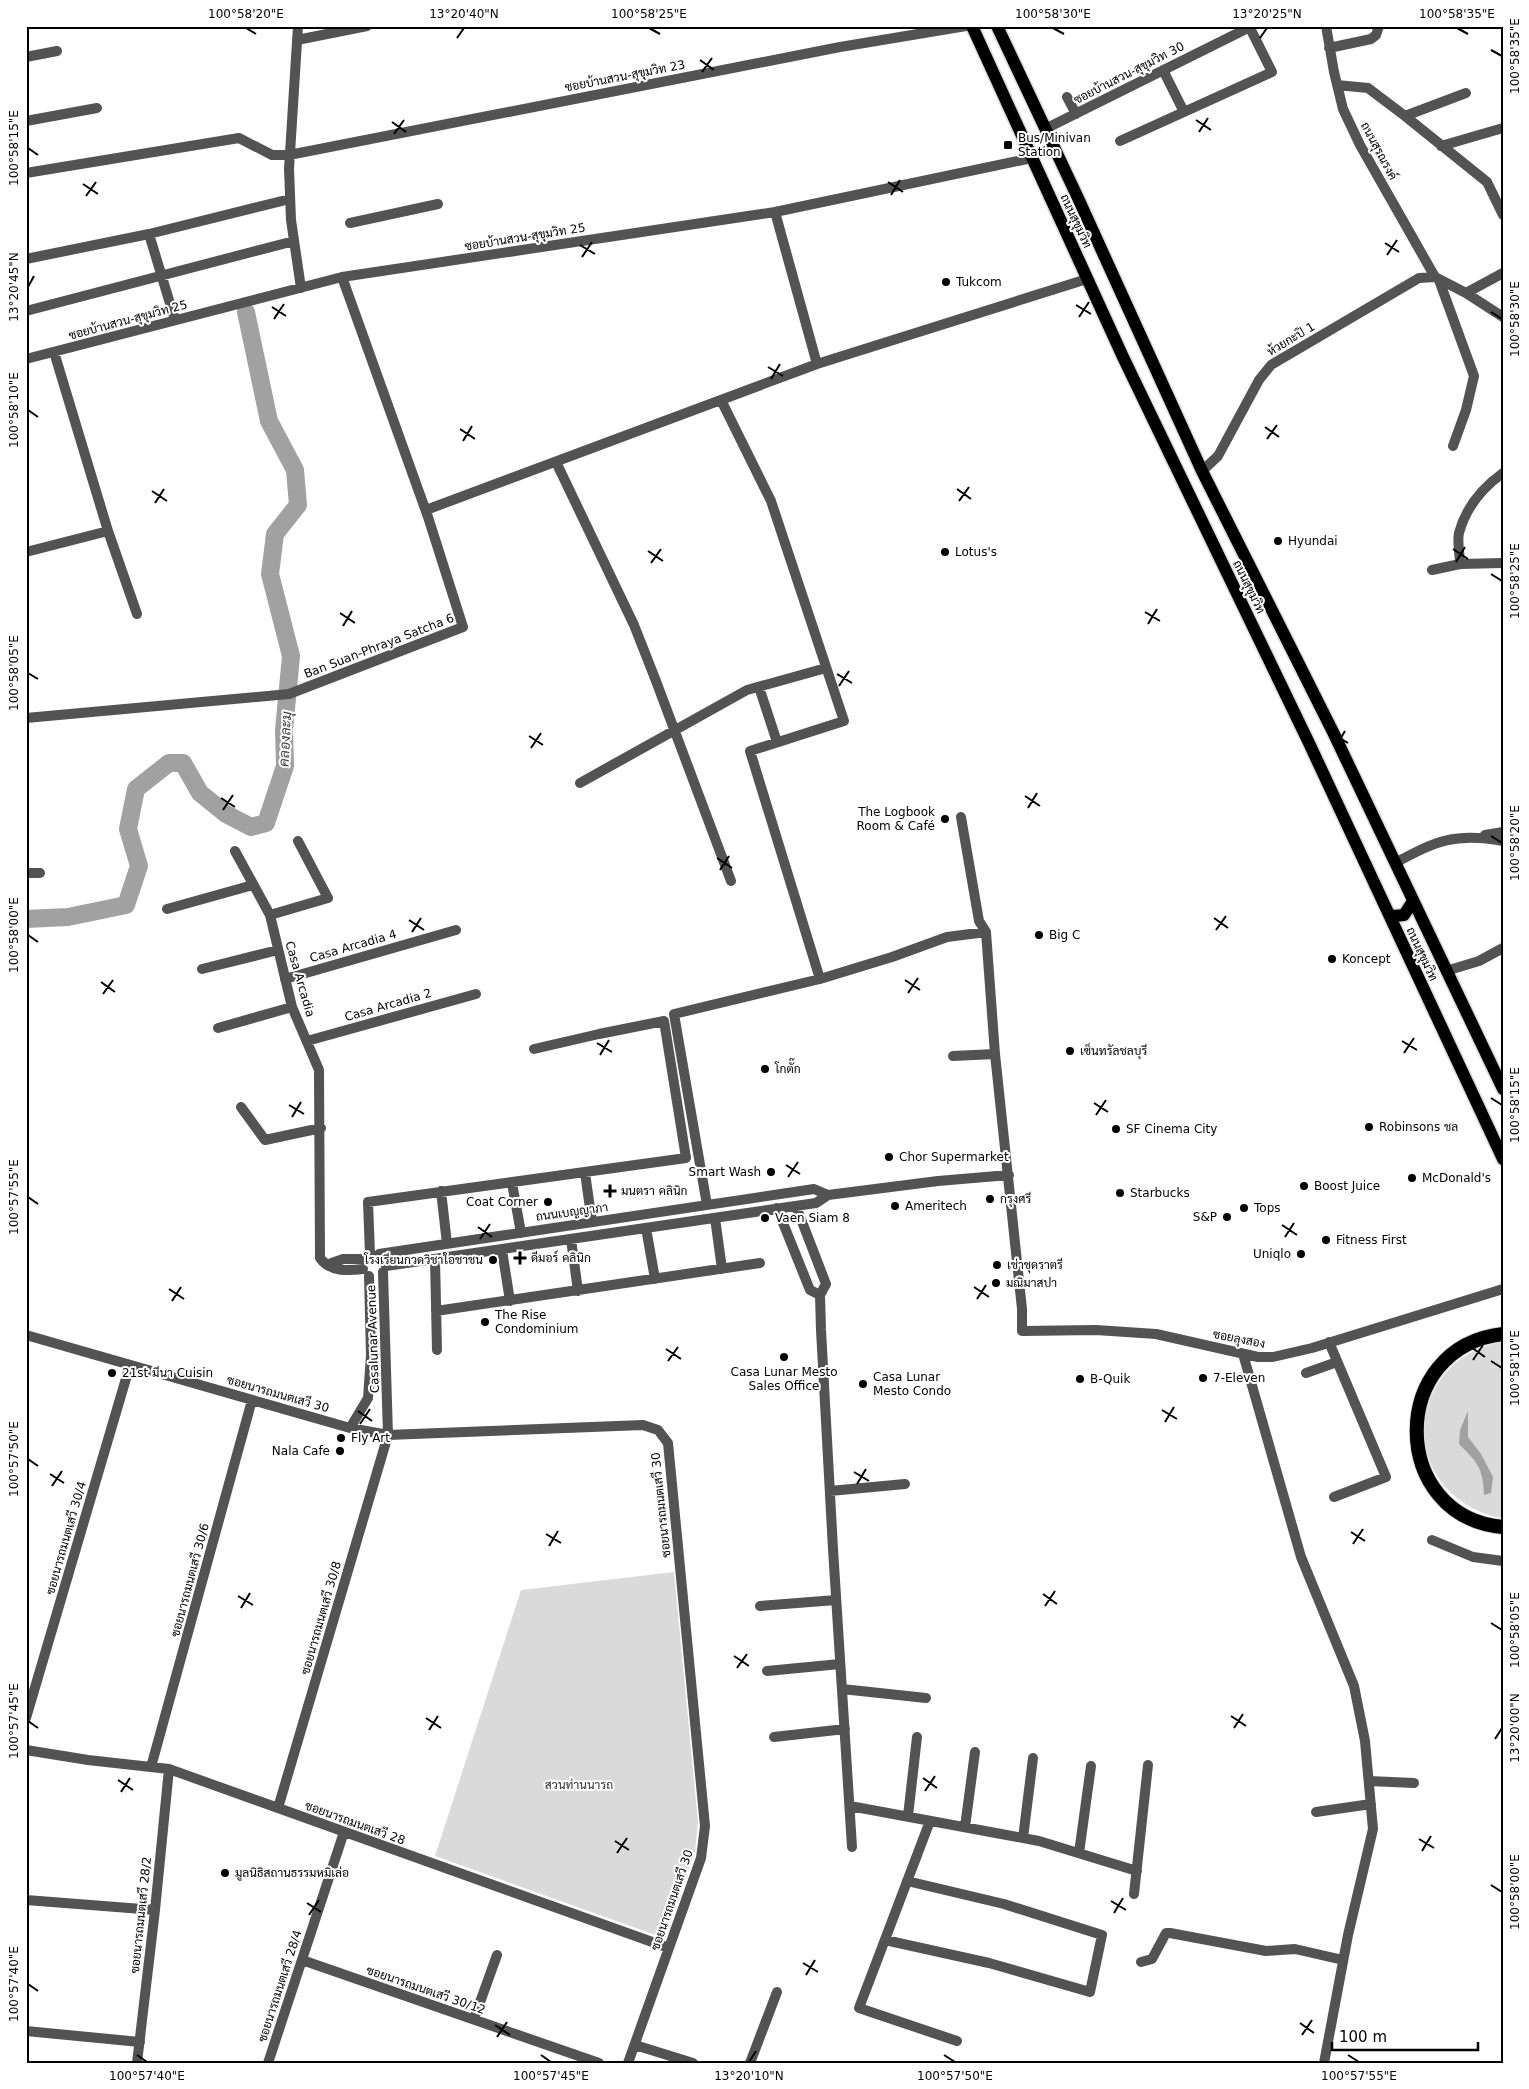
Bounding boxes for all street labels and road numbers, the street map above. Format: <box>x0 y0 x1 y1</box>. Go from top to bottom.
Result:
street label: ซอยบ้านสวน-สุขุมวิท 30 <box>1071 39 1188 109</box>
street label: ซอยบ้านสวน-สุขุมวิท 23 <box>564 57 687 96</box>
street label: ถนนสุรณรงค์ <box>1356 119 1401 183</box>
street label: ถนนสุขุมวิท <box>1056 192 1095 251</box>
street label: ซอยบ้านสวน-สุขุมวิท 25 <box>464 221 587 255</box>
street label: ซอยบ้านสวน-สุขุมวิท 25 <box>67 297 189 345</box>
street label: ห้วยกะปิ 1 <box>1265 319 1317 359</box>
street label: ถนนสุขุมวิท <box>1228 558 1268 617</box>
street label: Ban Suan-Phraya Satcha 6 <box>302 611 456 681</box>
street label: ถนนสุขุมวิท <box>1402 925 1441 984</box>
street label: Casa Arcadia 4 <box>308 927 398 965</box>
street label: Casa Arcadia <box>282 939 318 1019</box>
street label: Casa Arcadia 2 <box>343 986 433 1024</box>
street label: ถนนเบญญาภา <box>535 1200 609 1224</box>
street label: Casalunar Avenue <box>364 1284 382 1394</box>
street label: ซอยลุงสอง <box>1211 1327 1266 1353</box>
street label: ซอยนารถมนตเสวี 30 <box>225 1372 331 1415</box>
street label: ซอยนารถมนตเสวี 30 <box>648 1452 673 1558</box>
street label: ซอยนารถมนตเสวี 30/4 <box>42 1479 89 1596</box>
street label: ซอยนารถมนตเสวี 30/6 <box>167 1521 212 1639</box>
street label: ซอยนารถมนตเสวี 30/8 <box>297 1559 344 1676</box>
street label: ซอยนารถมนตเสวี 28 <box>303 1797 407 1848</box>
street label: ซอยนารถมนตเสวี 30 <box>647 1847 696 1952</box>
street label: ซอยนารถมนตเสวี 28/2 <box>127 1856 154 1974</box>
street label: ซอยนารถมนตเสวี 28/4 <box>254 1928 305 2044</box>
street label: ซอยนารถมนตเสวี 30/12 <box>365 1962 488 2017</box>

